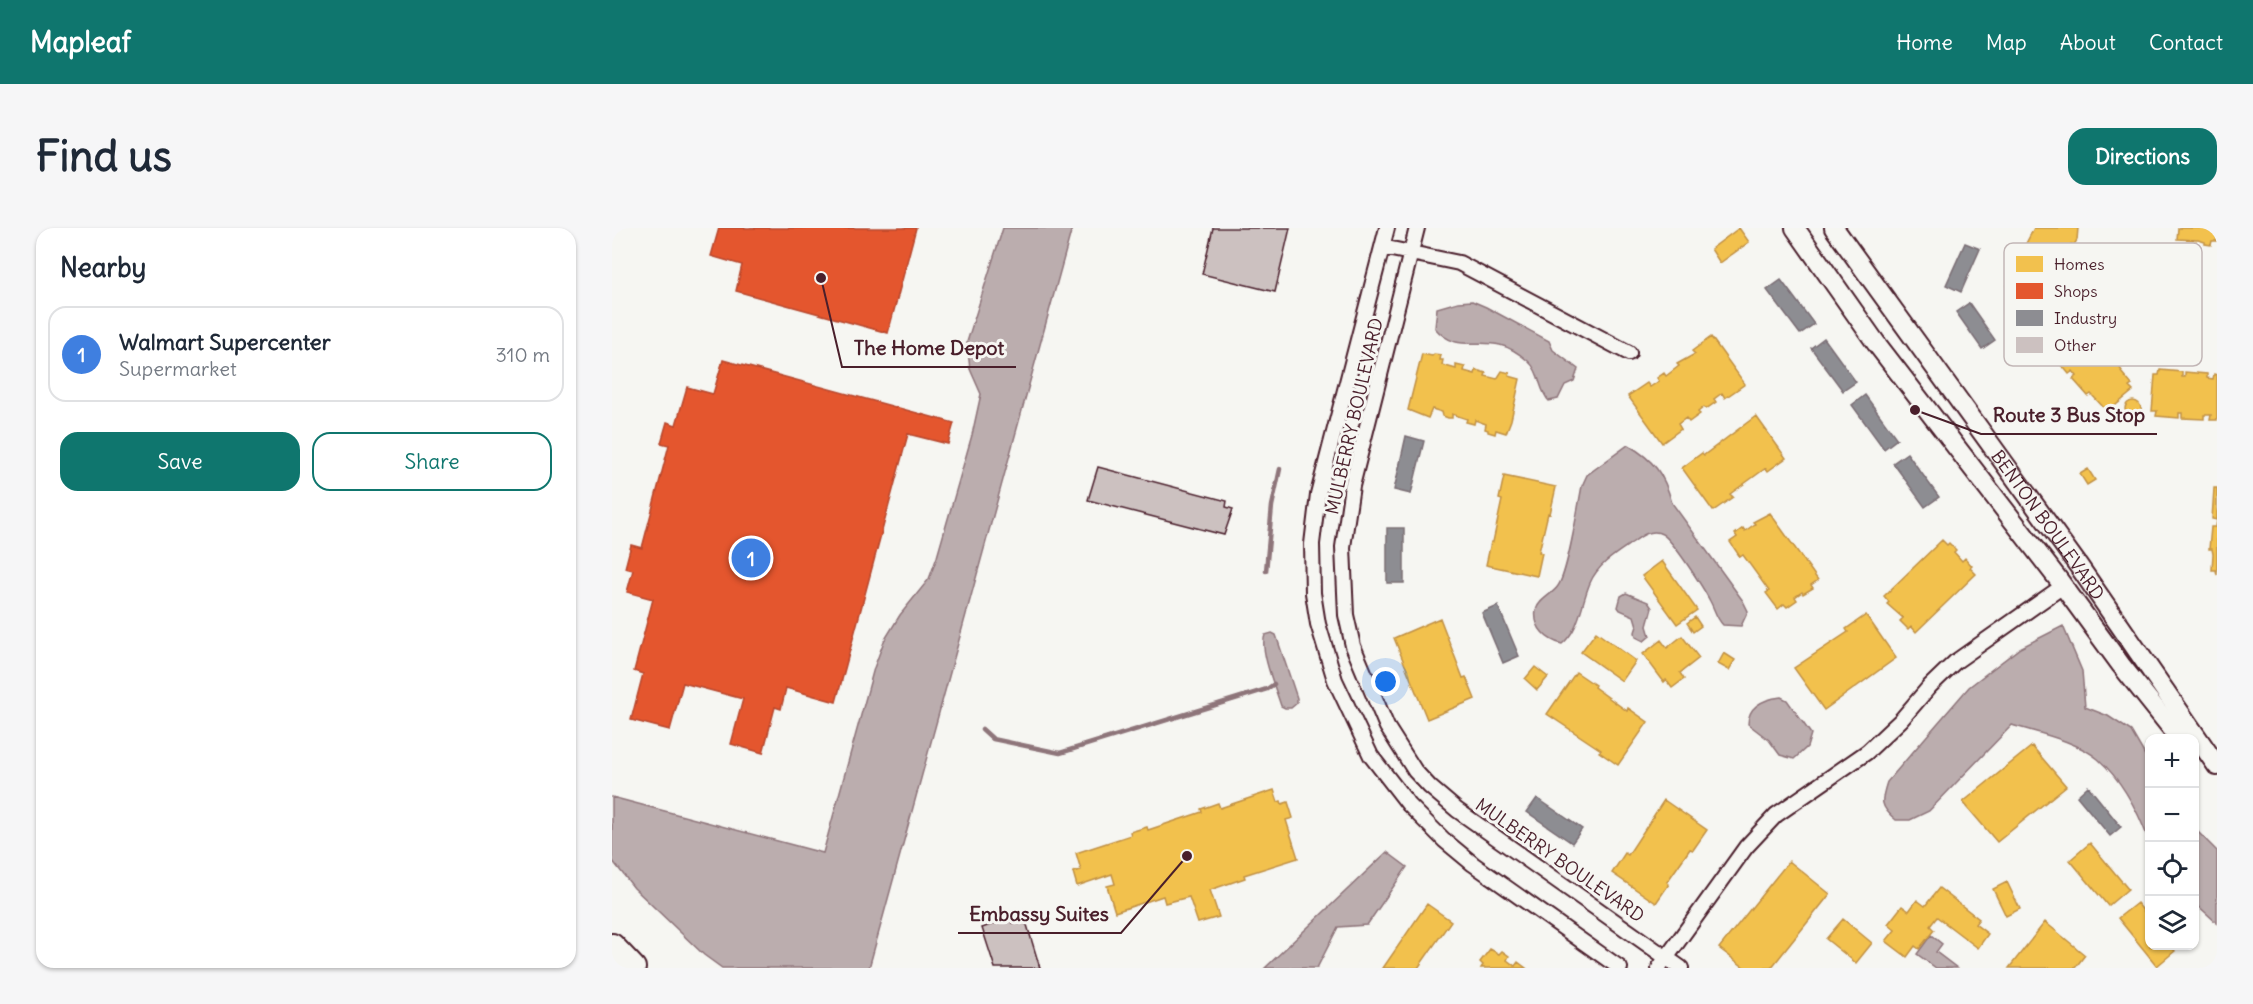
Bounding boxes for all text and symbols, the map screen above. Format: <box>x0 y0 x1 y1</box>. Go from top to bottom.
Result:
text: Mapleaf <box>30 24 131 60</box>
text: Home <box>1896 29 1953 56</box>
text: Map <box>1986 29 2027 56</box>
text: About <box>2060 29 2116 56</box>
text: Contact <box>2149 29 2223 56</box>
button: Directions <box>2068 128 2217 185</box>
text: Find us <box>36 130 172 182</box>
legend <box>2004 243 2202 366</box>
text: Nearby <box>60 251 146 284</box>
text: Homes <box>2054 254 2104 274</box>
text: Shops <box>2054 281 2098 301</box>
text: Industry <box>2054 308 2117 328</box>
street label: MULBERRY BOULEVARD <box>1320 315 1388 517</box>
text: Walmart Supercenter <box>119 328 331 356</box>
callout: The Home Depot <box>842 329 1016 367</box>
text: The Home Depot <box>854 335 1004 360</box>
text: Other <box>2054 335 2097 355</box>
text: 1 <box>78 342 85 367</box>
text: 310 m <box>495 342 550 367</box>
text: Supermarket <box>119 356 237 381</box>
callout: Route 3 Bus Stop <box>1981 396 2157 434</box>
text: Route 3 Bus Stop <box>1993 402 2145 427</box>
button: Save <box>60 432 300 491</box>
button: Share <box>312 432 552 491</box>
street label: BENTON BOULEVARD <box>1987 445 2110 604</box>
pin: 1 <box>732 536 770 580</box>
your location <box>1371 667 1400 696</box>
map controls <box>2145 734 2199 950</box>
button: + <box>2145 734 2199 788</box>
button: − <box>2145 788 2199 842</box>
street label: MULBERRY BOULEVARD <box>1471 793 1649 927</box>
button: locate <box>2145 842 2199 896</box>
callout: Embassy Suites <box>958 895 1121 933</box>
button: layers <box>2145 896 2199 950</box>
text: Embassy Suites <box>969 901 1109 926</box>

